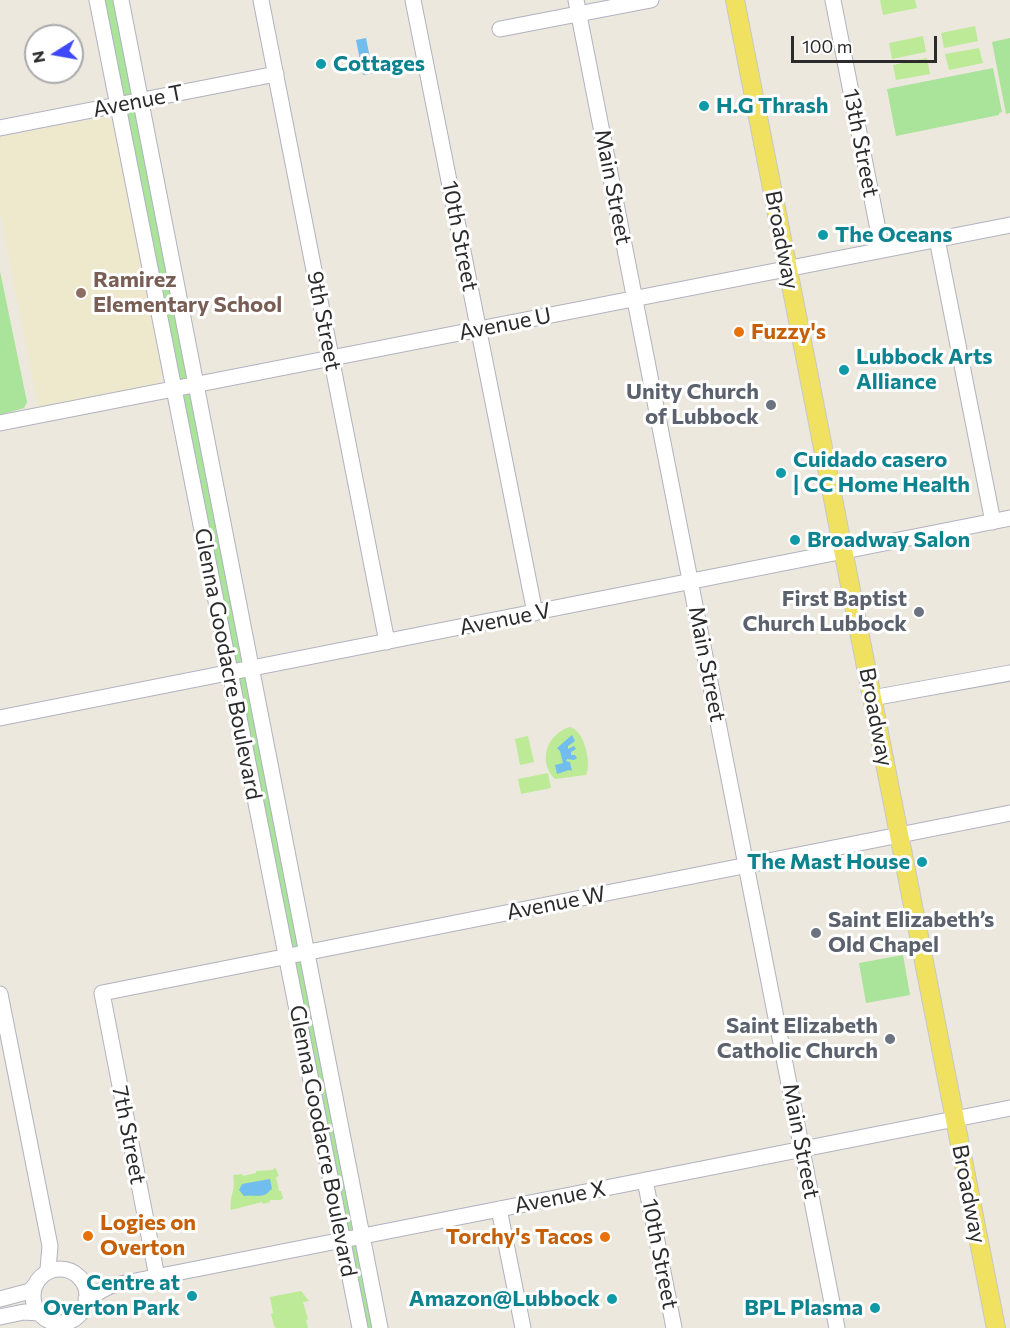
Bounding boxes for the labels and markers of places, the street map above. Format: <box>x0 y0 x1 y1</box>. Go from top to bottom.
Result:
place label: Cottages <box>333 51 425 77</box>
marker: Cottages <box>314 57 328 71</box>
place label: H.G Thrash <box>716 93 828 119</box>
marker: H.G Thrash <box>697 99 711 113</box>
place label: The Oceans <box>835 222 952 248</box>
marker: The Oceans <box>816 228 830 242</box>
place label: Ramirez Elementary School <box>93 267 282 318</box>
marker: Ramirez Elementary School <box>74 286 88 300</box>
place label: Fuzzy's <box>751 319 826 345</box>
marker: Fuzzy's <box>732 325 746 339</box>
place label: Lubbock Arts Alliance <box>856 344 992 396</box>
marker: Lubbock Arts Alliance <box>837 363 851 377</box>
place label: Unity Church of Lubbock <box>626 379 759 430</box>
marker: Unity Church of Lubbock <box>764 398 778 412</box>
place label: Cuidado casero | CC Home Health <box>793 447 970 499</box>
marker: Cuidado casero | CC Home Health <box>774 466 788 480</box>
place label: Broadway Salon <box>807 527 970 553</box>
marker: Broadway Salon <box>788 533 802 547</box>
place label: First Baptist Church Lubbock <box>743 586 907 638</box>
marker: First Baptist Church Lubbock <box>912 605 926 619</box>
place label: The Mast House <box>747 849 910 875</box>
marker: The Mast House <box>915 855 929 869</box>
place label: Saint Elizabeth’s Old Chapel <box>828 907 994 958</box>
marker: Saint Elizabeth’s Old Chapel <box>809 926 823 940</box>
place label: Saint Elizabeth Catholic Church <box>717 1013 878 1064</box>
marker: Saint Elizabeth Catholic Church <box>883 1032 897 1046</box>
place label: Logies on Overton <box>100 1210 196 1262</box>
place label: Torchy's Tacos <box>446 1224 593 1250</box>
marker: Logies on Overton <box>81 1229 95 1243</box>
marker: Torchy's Tacos <box>598 1230 612 1244</box>
place label: Centre at Overton Park <box>43 1270 180 1322</box>
place label: Amazon@Lubbock <box>409 1286 600 1312</box>
marker: Centre at Overton Park <box>185 1289 199 1303</box>
marker: Amazon@Lubbock <box>605 1292 619 1306</box>
place label: BPL Plasma <box>744 1295 863 1321</box>
marker: BPL Plasma <box>868 1301 882 1315</box>

